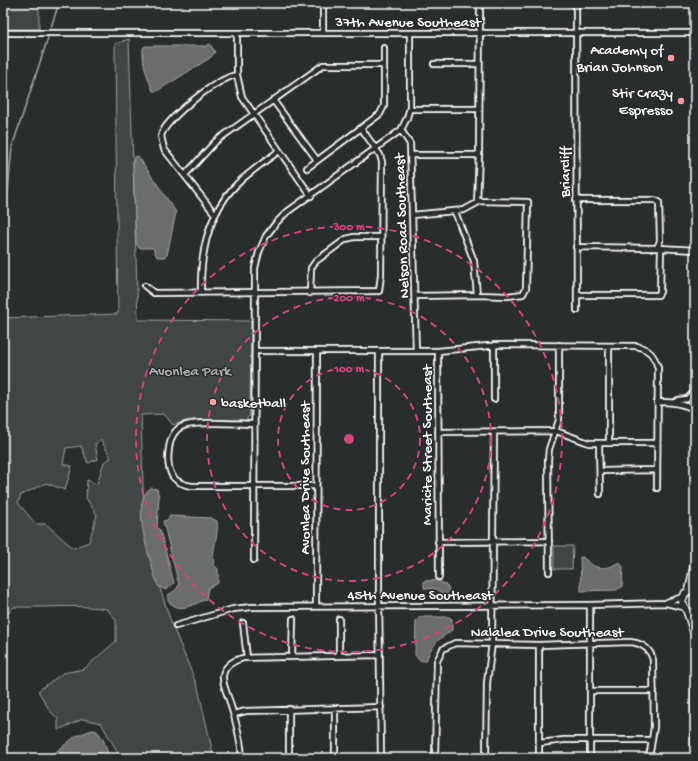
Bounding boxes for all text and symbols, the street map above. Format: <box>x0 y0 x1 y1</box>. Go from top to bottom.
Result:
street label: 37th Avenue Southeast <box>334 14 483 32</box>
place label: Academy of Brian Johnson <box>575 42 664 77</box>
marker: Academy of Brian Johnson <box>666 53 676 63</box>
place label: Stir Crazy Espresso <box>612 85 674 120</box>
marker: Stir Crazy Espresso <box>676 96 686 106</box>
street label: Briarcliff <box>557 145 575 198</box>
street label: Nelson Road Southeast <box>391 151 415 299</box>
text: 300 m <box>332 221 365 235</box>
text: 200 m <box>334 292 365 306</box>
park label: Avonlea Park <box>149 363 232 381</box>
text: 100 m <box>333 363 364 377</box>
street label: Maricite Street Southeast <box>419 363 437 525</box>
place label: basketball <box>221 395 286 413</box>
marker: basketball <box>208 397 218 407</box>
street label: Avonlea Drive Southeast <box>297 400 315 555</box>
centre of rings <box>342 432 356 446</box>
street label: 45th Avenue Southeast <box>347 587 494 605</box>
street label: Nalalea Drive Southeast <box>471 624 625 642</box>

